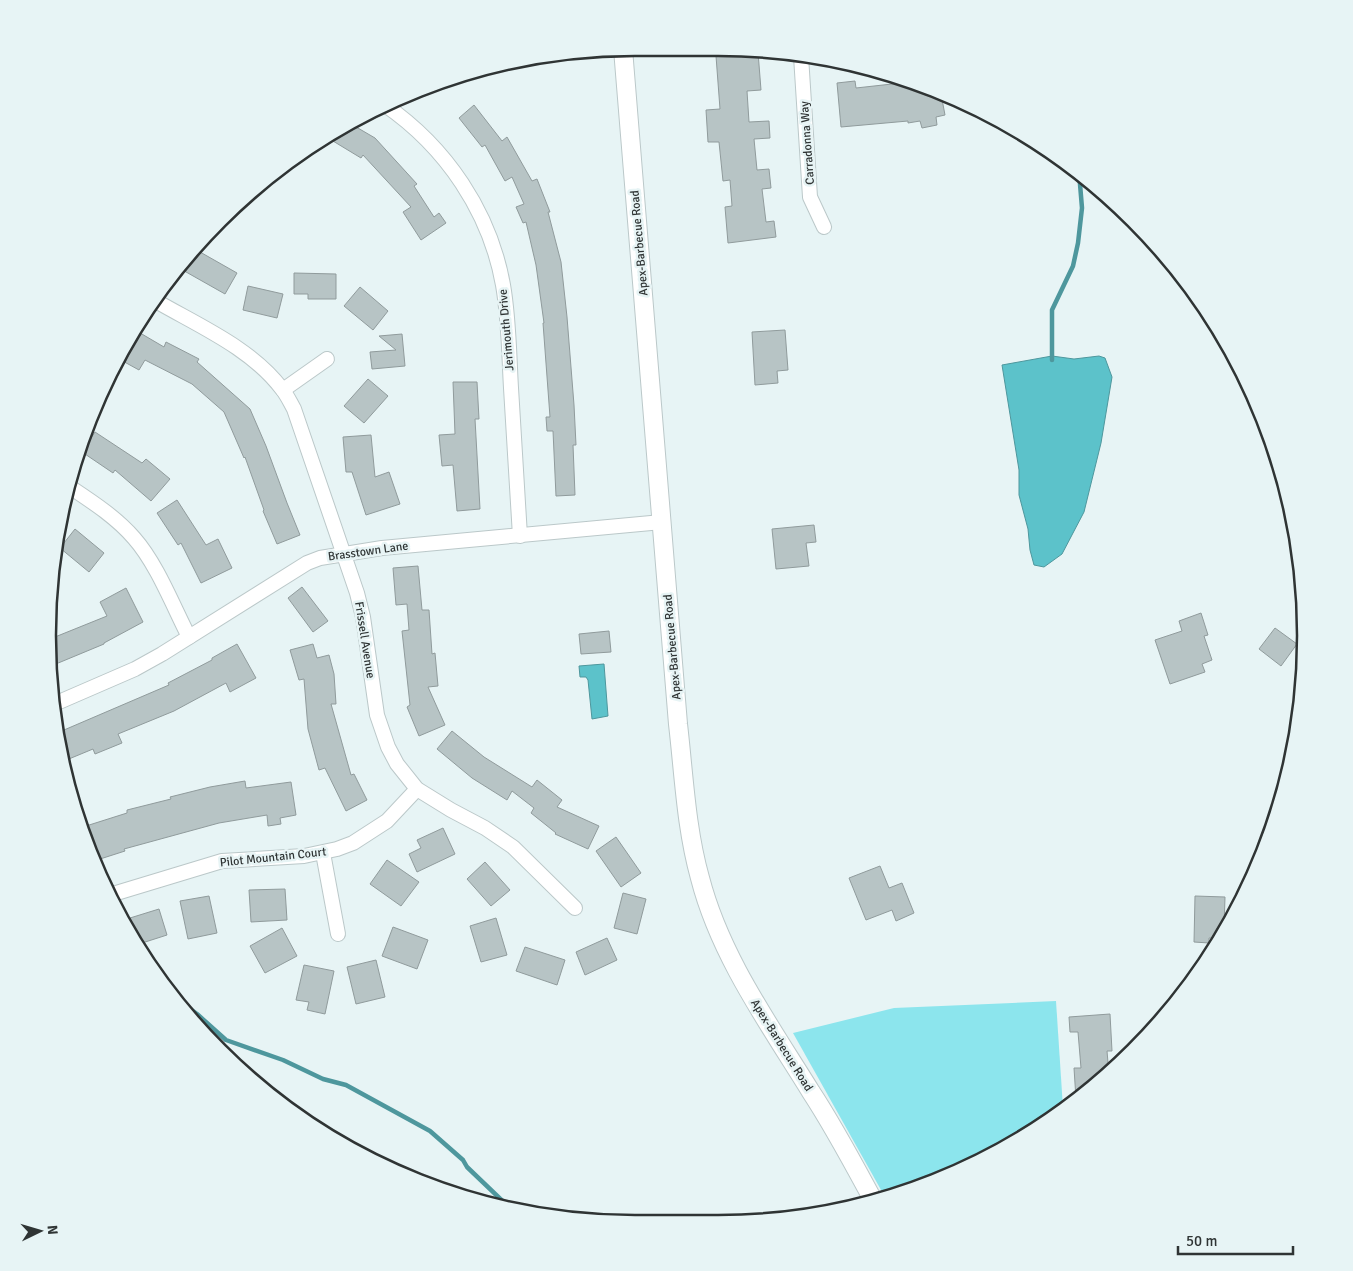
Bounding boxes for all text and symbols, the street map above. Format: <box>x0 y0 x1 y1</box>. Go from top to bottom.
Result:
street label: Carradonna Way <box>797 100 818 185</box>
street label: Apex-Barbecue Road <box>627 190 652 296</box>
street label: Jerimouth Drive <box>495 289 518 371</box>
street label: Brasstown Lane <box>327 538 409 565</box>
street label: Apex-Barbecue Road <box>660 594 685 700</box>
street label: Frissell Avenue <box>351 601 378 680</box>
street label: Pilot Mountain Court <box>219 844 327 871</box>
street label: Apex-Barbecue Road <box>747 996 816 1094</box>
north arrow <box>15 1206 65 1256</box>
text: N <box>44 1224 61 1236</box>
scale bar <box>1178 1224 1293 1256</box>
text: 50 m <box>1186 1232 1217 1250</box>

